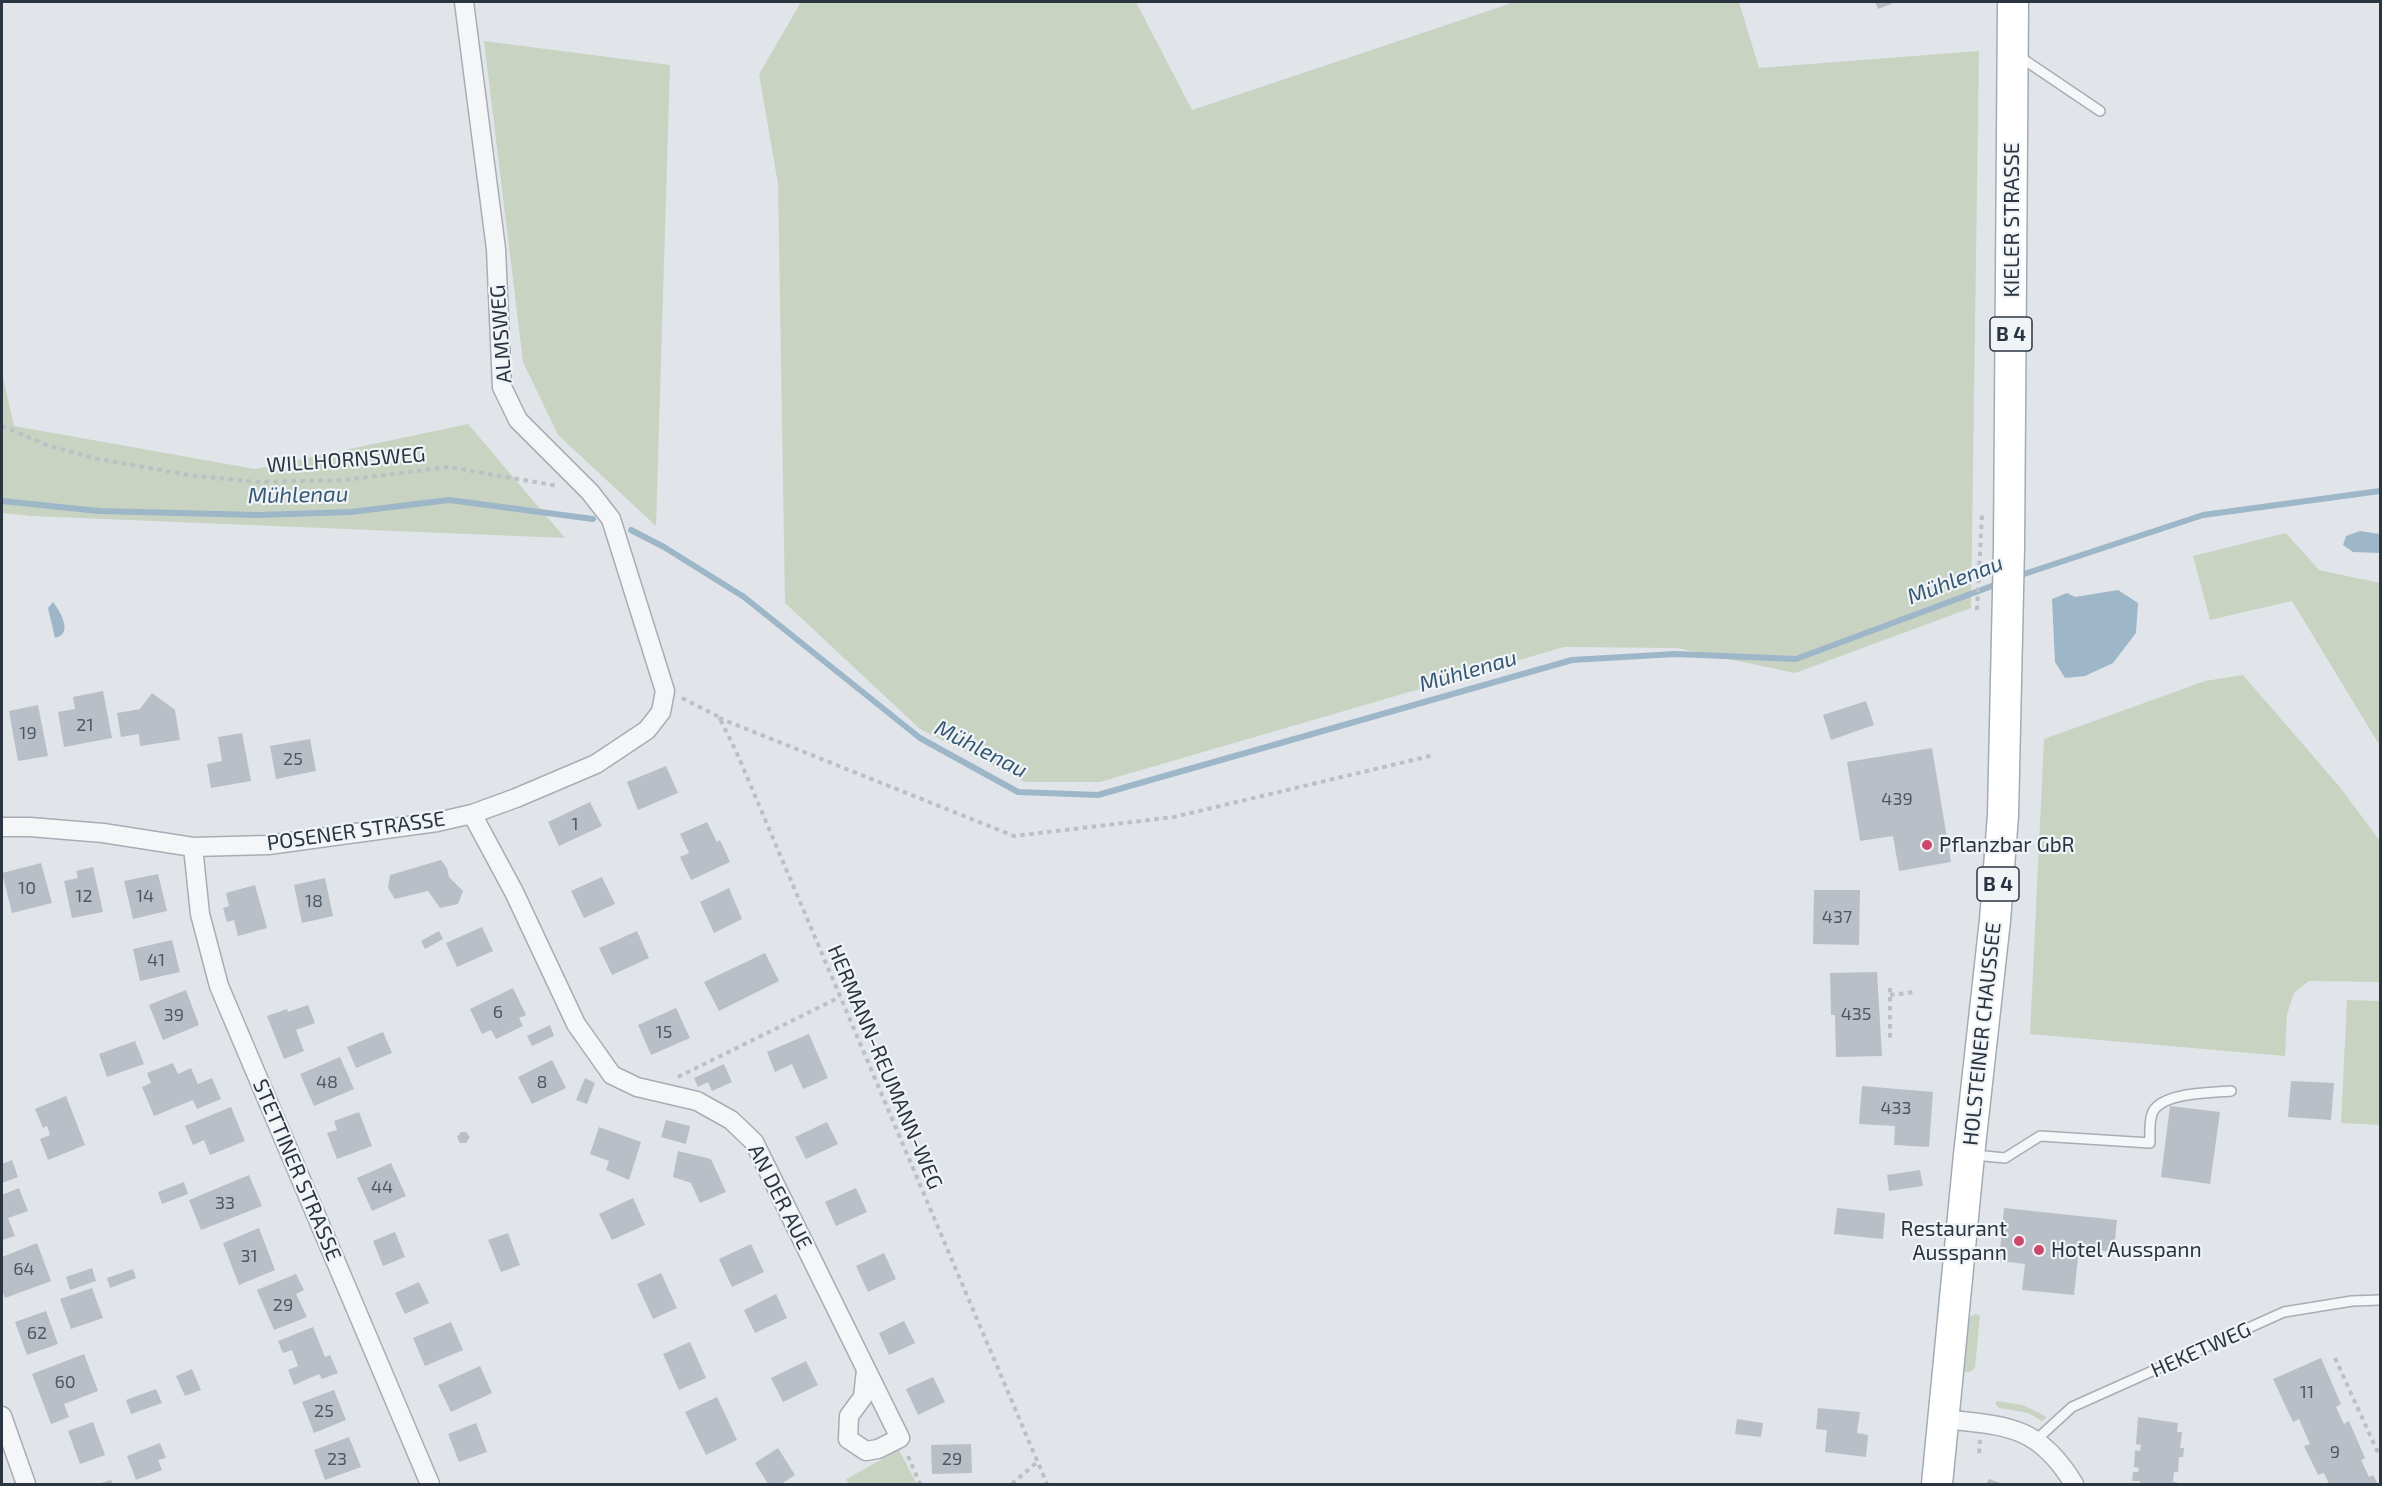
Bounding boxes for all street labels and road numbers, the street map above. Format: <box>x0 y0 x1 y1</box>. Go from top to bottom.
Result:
street label: KIELER STRASSE <box>1999 142 2025 298</box>
street label: ALMSWEG <box>485 284 517 384</box>
road number: B 4 <box>1990 317 2032 351</box>
street label: WILLHORNSWEG <box>266 442 426 478</box>
street label: POSENER STRASSE <box>265 806 447 856</box>
road number: B 4 <box>1977 867 2019 901</box>
street label: HOLSTEINER CHAUSSEE <box>1958 921 2006 1147</box>
street label: HERMANN-REUMANN-WEG <box>822 941 948 1193</box>
street label: STETTINER STRASSE <box>247 1075 347 1265</box>
street label: AN DER AUE <box>743 1140 817 1254</box>
street label: HEKETWEG <box>2147 1317 2255 1383</box>

